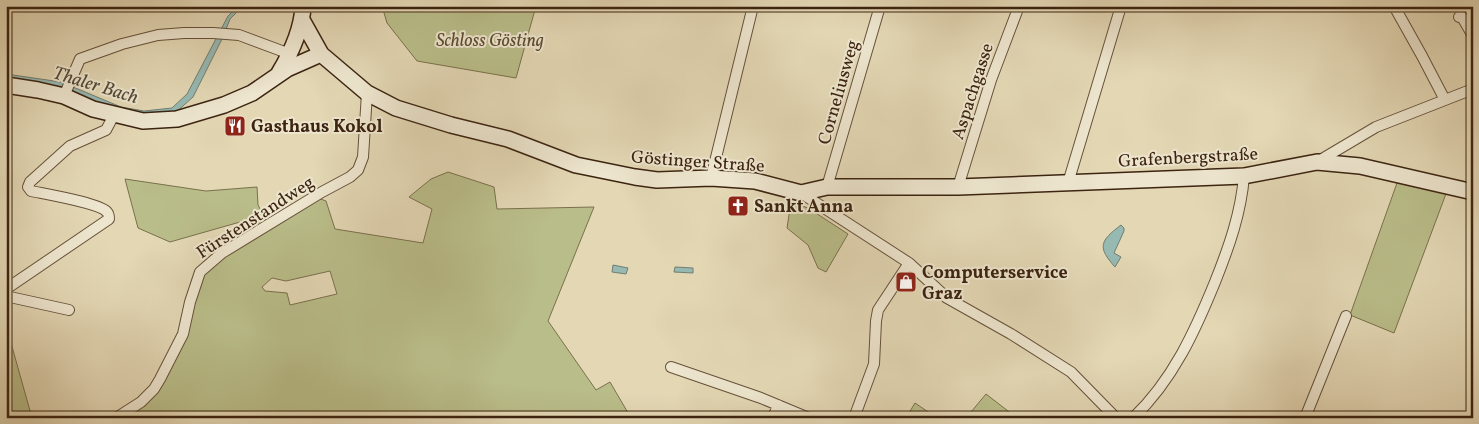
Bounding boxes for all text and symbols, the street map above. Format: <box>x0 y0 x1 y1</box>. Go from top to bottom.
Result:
park label: Schloss Gösting <box>436 29 544 54</box>
street label: Corneliusweg <box>813 37 866 148</box>
street label: Aspachgasse <box>946 40 1001 143</box>
water label: Thaler Bach <box>50 61 141 111</box>
restaurant icon: Gasthaus Kokol <box>223 114 247 138</box>
place label: Gasthaus Kokol <box>251 115 383 140</box>
street label: Grafenbergstraße <box>1117 142 1259 175</box>
street label: Göstinger Straße <box>630 145 766 180</box>
street label: Fürstenstandweg <box>192 171 320 266</box>
church icon: Sankt Anna <box>726 194 750 218</box>
place label: Sankt Anna <box>754 195 853 220</box>
place label: Computerservice Graz <box>922 261 1068 307</box>
shop icon: Computerservice Graz <box>894 270 918 294</box>

